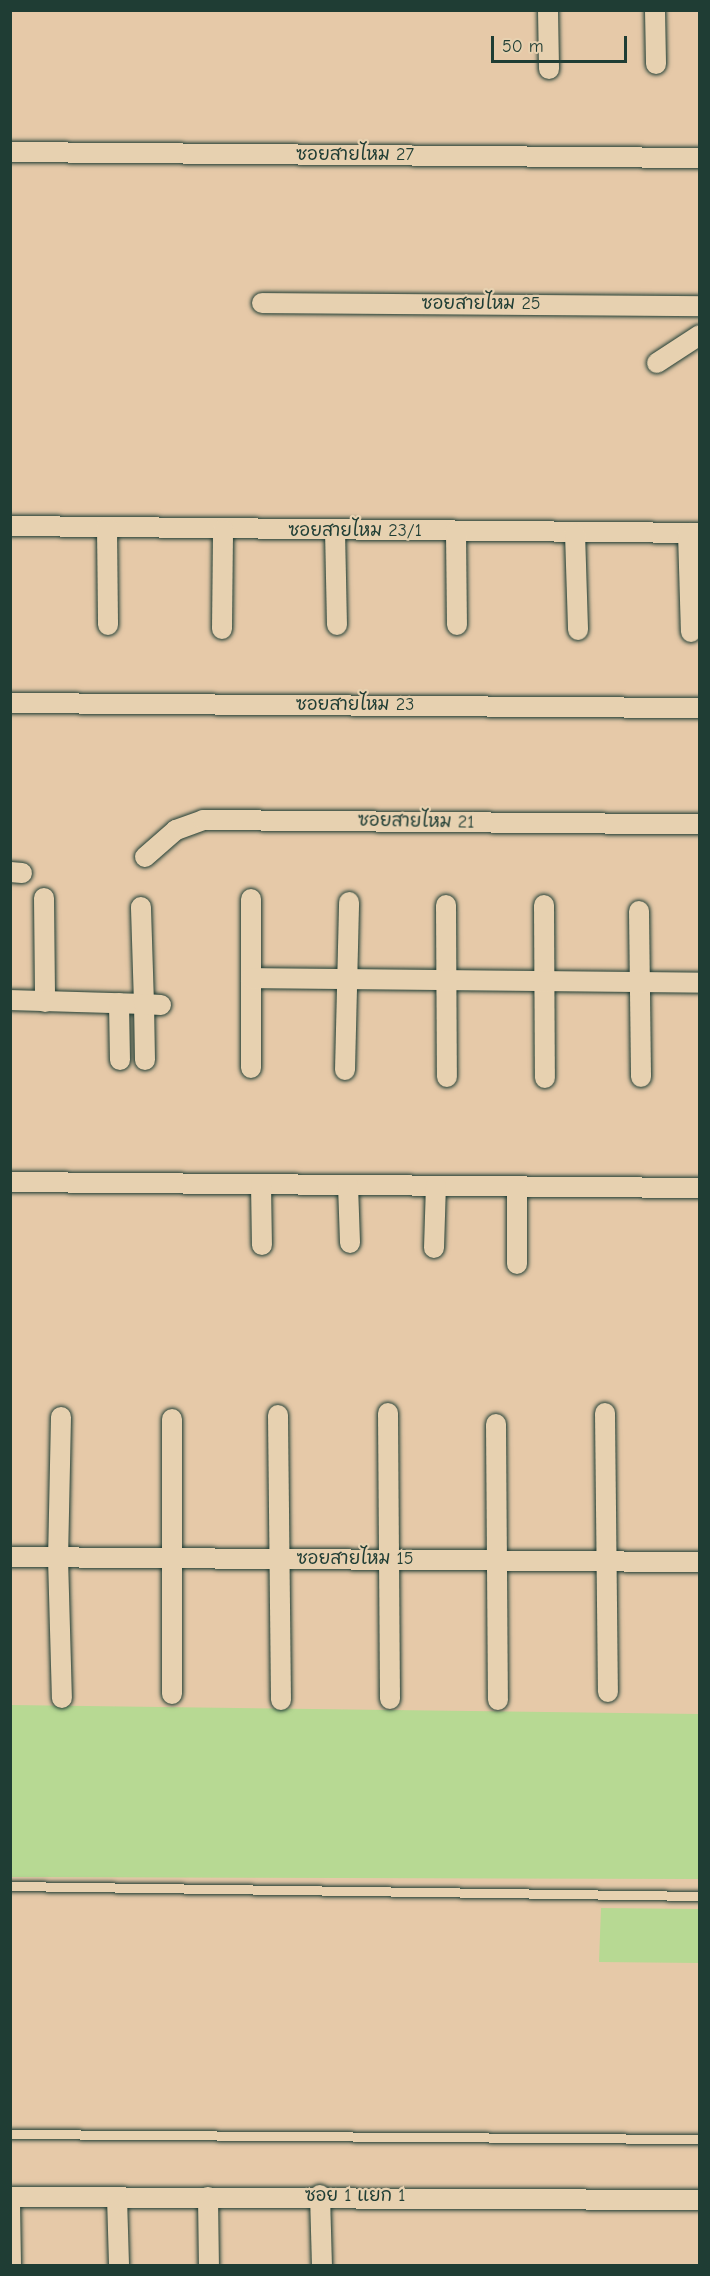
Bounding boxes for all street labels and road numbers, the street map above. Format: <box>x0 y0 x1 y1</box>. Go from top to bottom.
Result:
street label: ซอยสายไหม 27 <box>296 144 414 166</box>
street label: ซอยสายไหม 25 <box>421 293 541 315</box>
street label: ซอยสายไหม 23/1 <box>288 520 422 542</box>
street label: ซอยสายไหม 23 <box>296 694 414 716</box>
street label: ซอยสายไหม 21 <box>358 810 474 834</box>
street label: ซอยสายไหม 15 <box>297 1548 413 1570</box>
street label: ซอย 1 แยก 1 <box>305 2185 405 2207</box>

